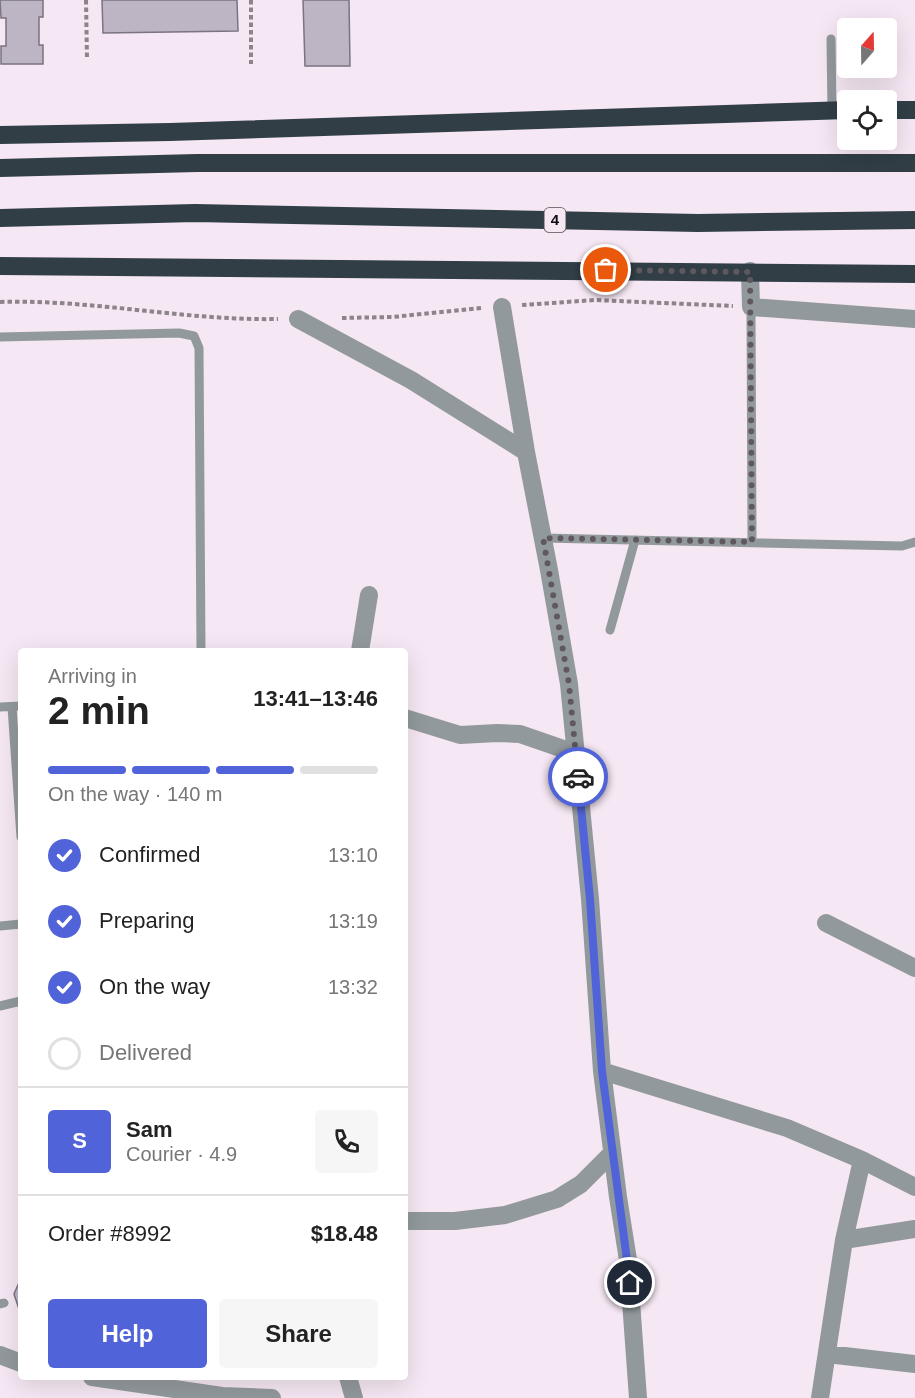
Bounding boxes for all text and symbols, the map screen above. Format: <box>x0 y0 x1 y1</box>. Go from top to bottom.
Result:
north arrow <box>837 18 897 78</box>
map controls <box>837 18 897 150</box>
button: locate <box>837 90 897 150</box>
road number: 4 <box>544 208 566 232</box>
pin <box>580 244 631 295</box>
icon: bag <box>589 253 622 286</box>
text: Arriving in <box>48 665 137 687</box>
text: 13:41–13:46 <box>253 686 378 711</box>
text: 2 min <box>48 689 150 732</box>
courier <box>548 747 608 807</box>
icon: car <box>562 761 595 794</box>
text: On the way · 140 m <box>48 783 223 805</box>
icon: check <box>48 839 81 872</box>
text: Confirmed <box>99 842 200 867</box>
text: 13:10 <box>328 844 378 866</box>
icon: check <box>48 905 81 938</box>
text: Preparing <box>99 908 194 933</box>
text: 13:19 <box>328 910 378 932</box>
icon: check <box>48 971 81 1004</box>
text: On the way <box>99 974 210 999</box>
text: 13:32 <box>328 976 378 998</box>
text: Delivered <box>99 1040 192 1065</box>
button: phone <box>315 1110 378 1173</box>
text: Sam <box>126 1117 172 1142</box>
text: S <box>72 1128 87 1153</box>
text: Courier · 4.9 <box>126 1143 237 1165</box>
text: Order #8992 <box>48 1221 172 1246</box>
text: $18.48 <box>311 1221 378 1246</box>
pin <box>604 1257 655 1308</box>
icon: home <box>613 1266 646 1299</box>
button: Help <box>48 1299 207 1368</box>
button: Share <box>219 1299 378 1368</box>

